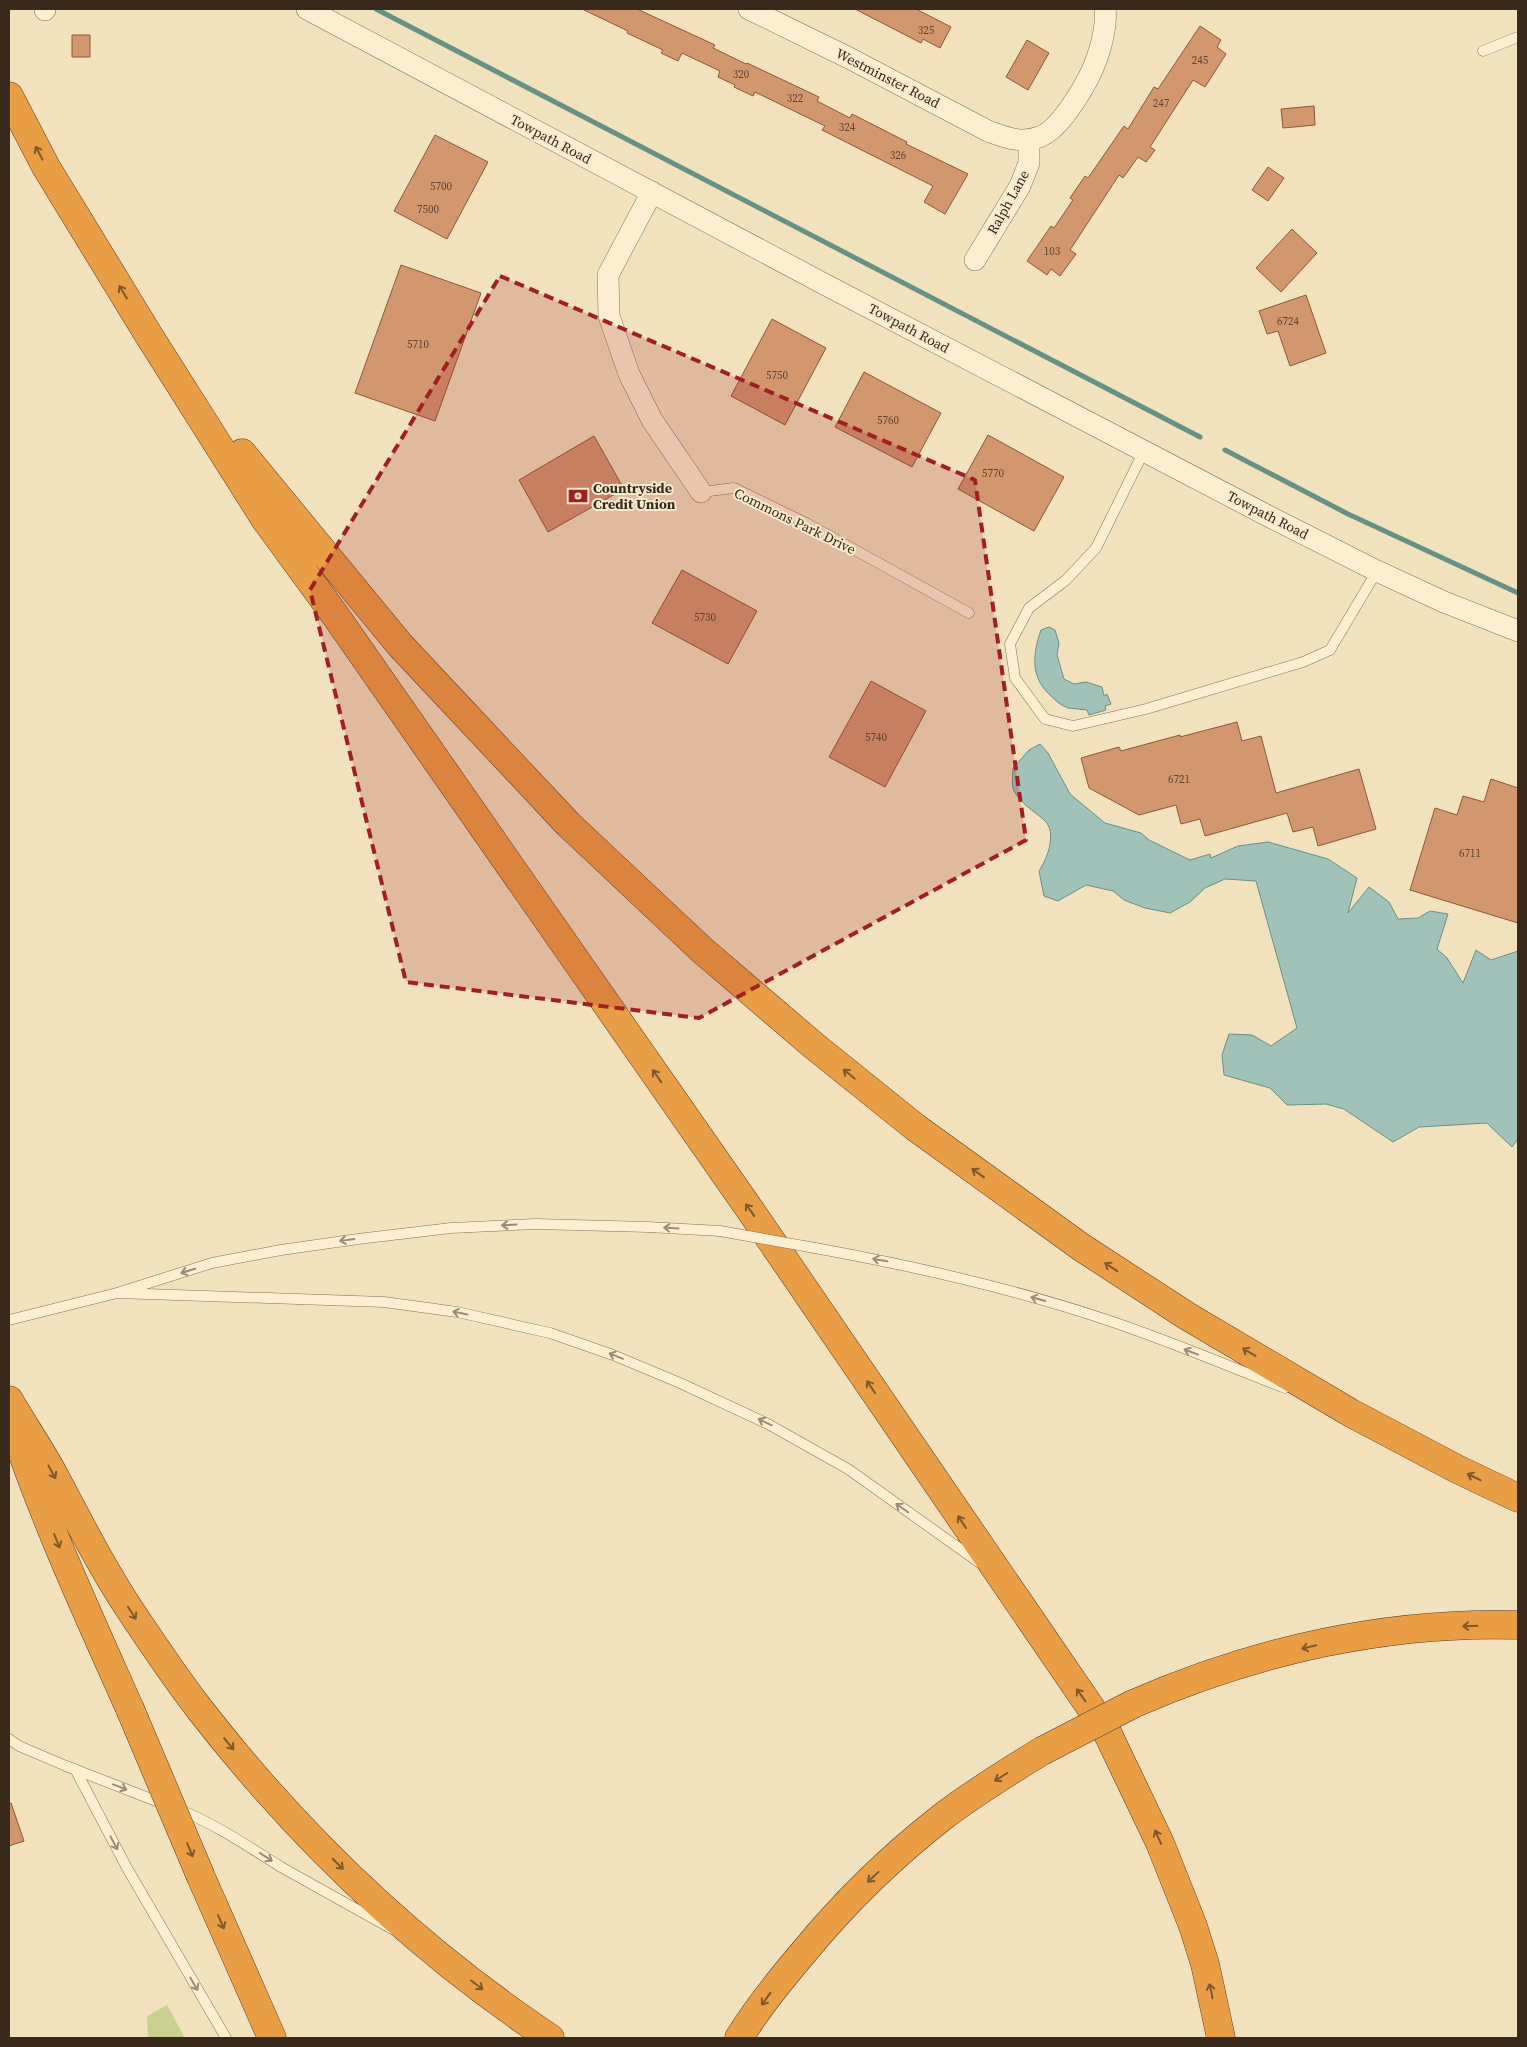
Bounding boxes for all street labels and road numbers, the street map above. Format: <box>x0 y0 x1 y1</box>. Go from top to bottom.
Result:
street label: Westminster Road <box>833 43 943 113</box>
street label: Towpath Road <box>507 109 595 169</box>
street label: Ralph Lane <box>982 166 1034 238</box>
street label: Towpath Road <box>865 298 953 358</box>
street label: Commons Park Drive <box>731 483 859 559</box>
street label: Towpath Road <box>1224 486 1312 544</box>

